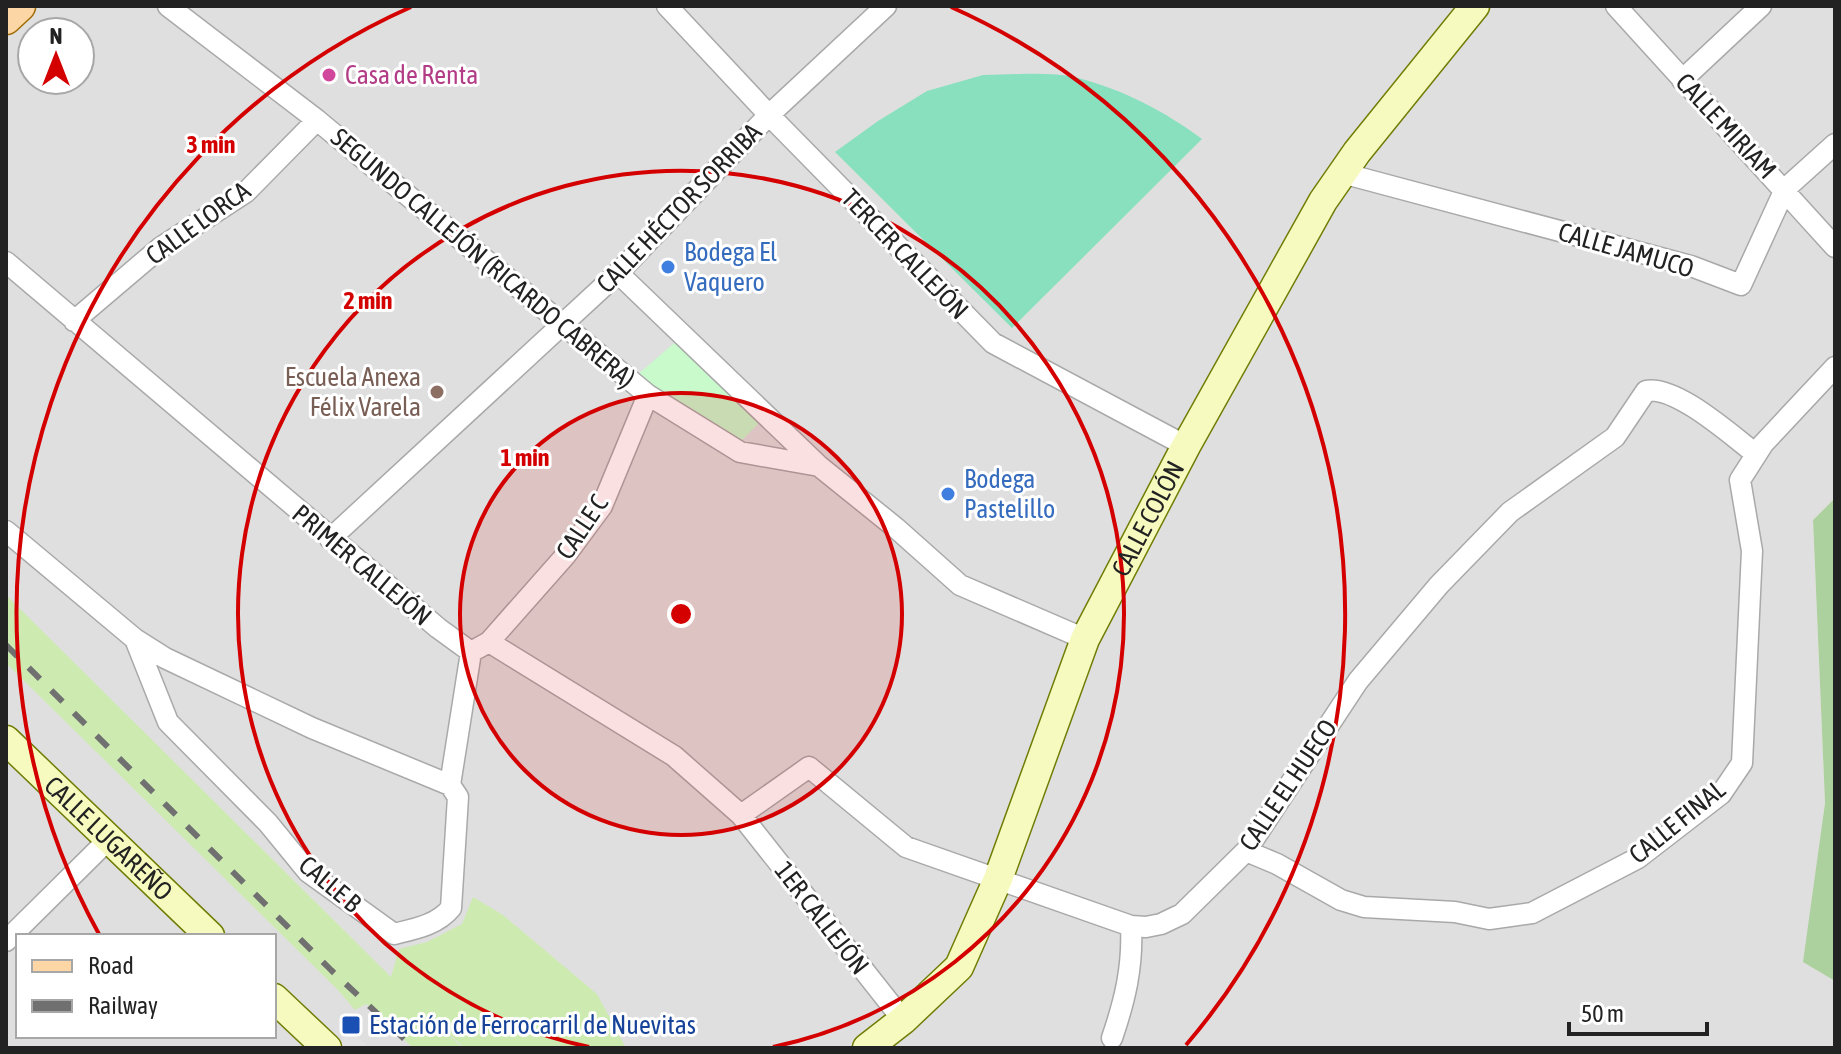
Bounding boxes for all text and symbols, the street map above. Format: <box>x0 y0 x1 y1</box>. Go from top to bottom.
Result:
north arrow <box>16 16 96 96</box>
text: N <box>50 23 62 49</box>
place label: Casa de Renta <box>345 60 478 90</box>
marker: Casa de Renta <box>320 66 338 84</box>
street label: CALLE MIRIAM <box>1670 67 1782 185</box>
street label: CALLE HÉCTOR SORRIBA <box>591 117 768 299</box>
street label: SEGUNDO CALLEJÓN (RICARDO CABRERA) <box>325 122 641 394</box>
text: 3 min <box>186 131 236 158</box>
street label: CALLE LORCA <box>140 175 256 271</box>
street label: TERCER CALLEJÓN <box>835 183 975 325</box>
street label: CALLE JAMUCO <box>1555 216 1697 284</box>
place label: Bodega El Vaquero <box>684 237 777 297</box>
marker: Bodega El Vaquero <box>659 258 677 276</box>
text: 2 min <box>343 287 393 314</box>
place label: Escuela Anexa Félix Varela <box>285 362 421 422</box>
marker: Escuela Anexa Félix Varela <box>428 383 446 401</box>
text: 1 min <box>500 444 550 471</box>
street label: CALLE COLÓN <box>1106 456 1190 581</box>
place label: Bodega Pastelillo <box>964 464 1055 524</box>
marker: Bodega Pastelillo <box>939 485 957 503</box>
street label: CALLE C <box>550 489 614 565</box>
street label: PRIMER CALLEJÓN <box>287 498 437 632</box>
centre of rings <box>667 600 695 628</box>
street label: CALLE EL HUECO <box>1233 714 1343 856</box>
street label: CALLE LUGAREÑO <box>38 770 179 907</box>
street label: CALLE FINAL <box>1623 774 1731 870</box>
street label: CALLE B <box>293 850 368 919</box>
street label: 1ER CALLEJÓN <box>769 856 875 980</box>
legend <box>16 934 276 1038</box>
text: Road <box>88 952 134 979</box>
scale bar <box>1569 986 1707 1036</box>
text: Railway <box>88 992 158 1019</box>
text: 50 m <box>1581 1000 1624 1027</box>
place label: Estación de Ferrocarril de Nuevitas <box>369 1010 696 1040</box>
marker: Estación de Ferrocarril de Nuevitas <box>340 1014 362 1036</box>

